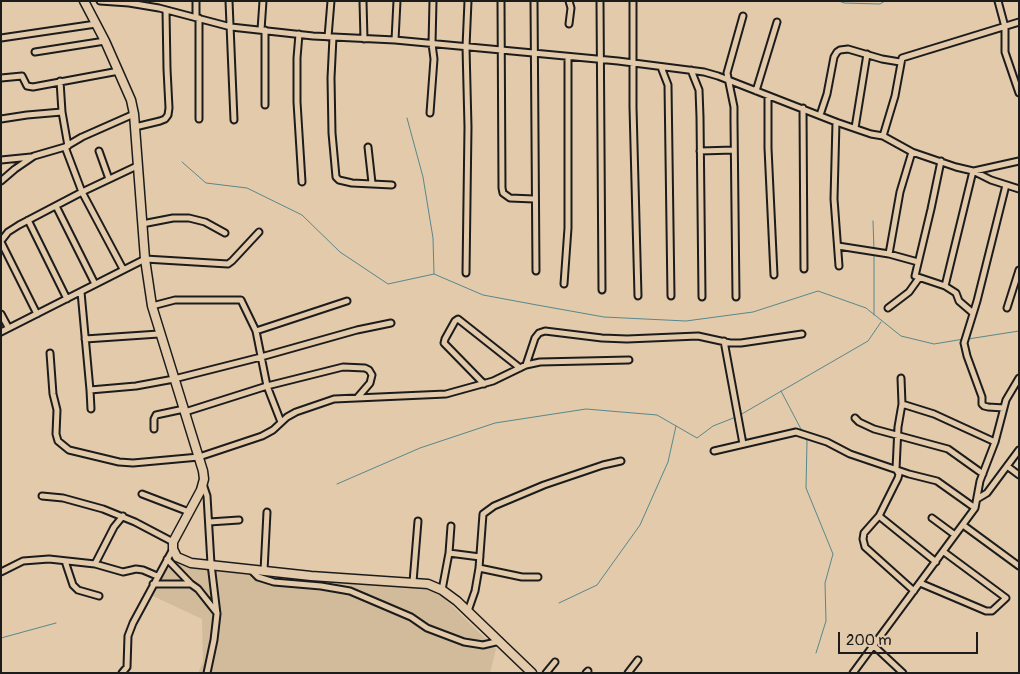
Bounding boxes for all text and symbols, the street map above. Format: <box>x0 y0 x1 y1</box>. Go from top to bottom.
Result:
scale bar <box>840 622 980 654</box>
text: 200 m <box>846 631 891 650</box>

